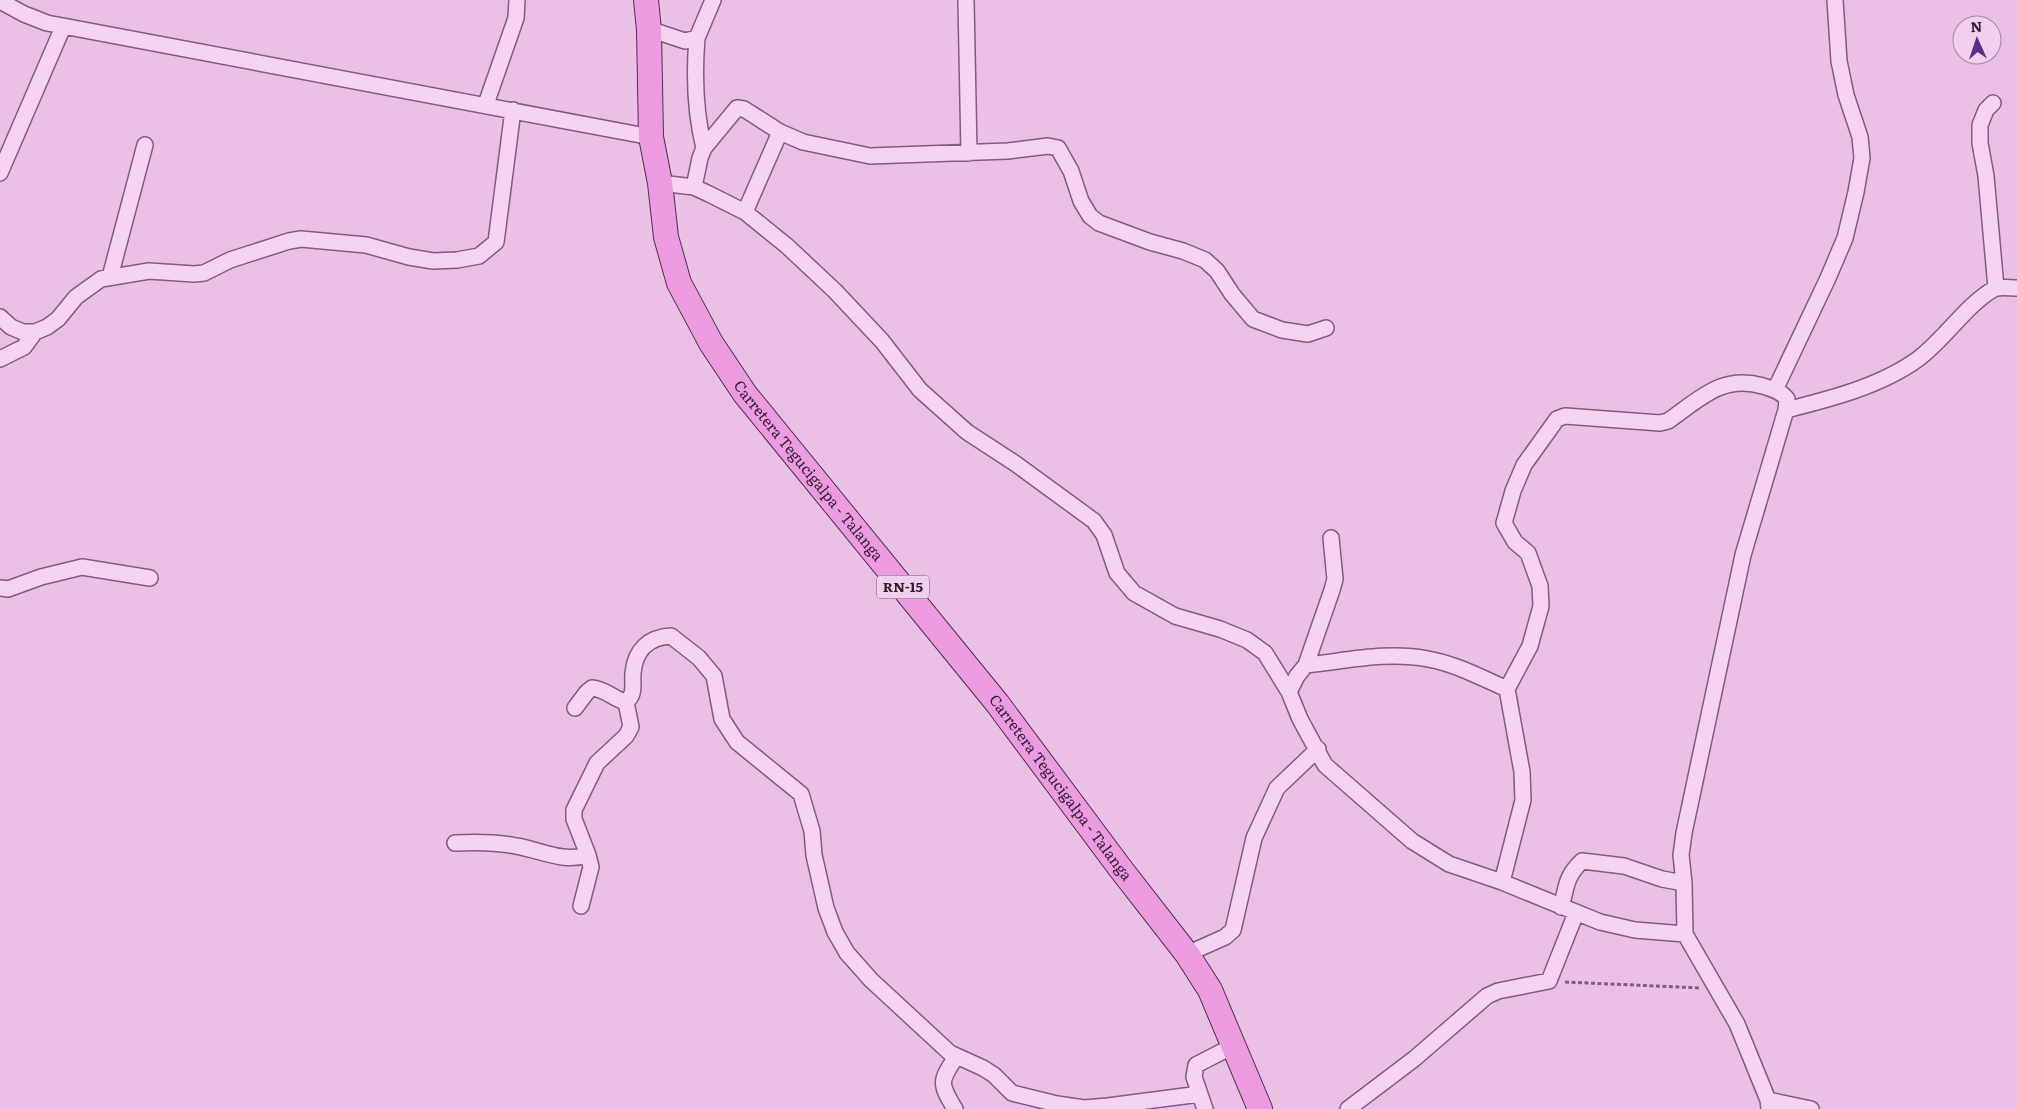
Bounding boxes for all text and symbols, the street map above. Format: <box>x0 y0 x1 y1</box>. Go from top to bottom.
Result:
north arrow <box>1952 15 2002 65</box>
text: N <box>1970 16 1983 36</box>
street label: Carretera Tegucigalpa - Talanga <box>729 375 890 566</box>
road number: RN-15 <box>877 576 929 598</box>
street label: Carretera Tegucigalpa - Talanga <box>984 689 1139 886</box>

